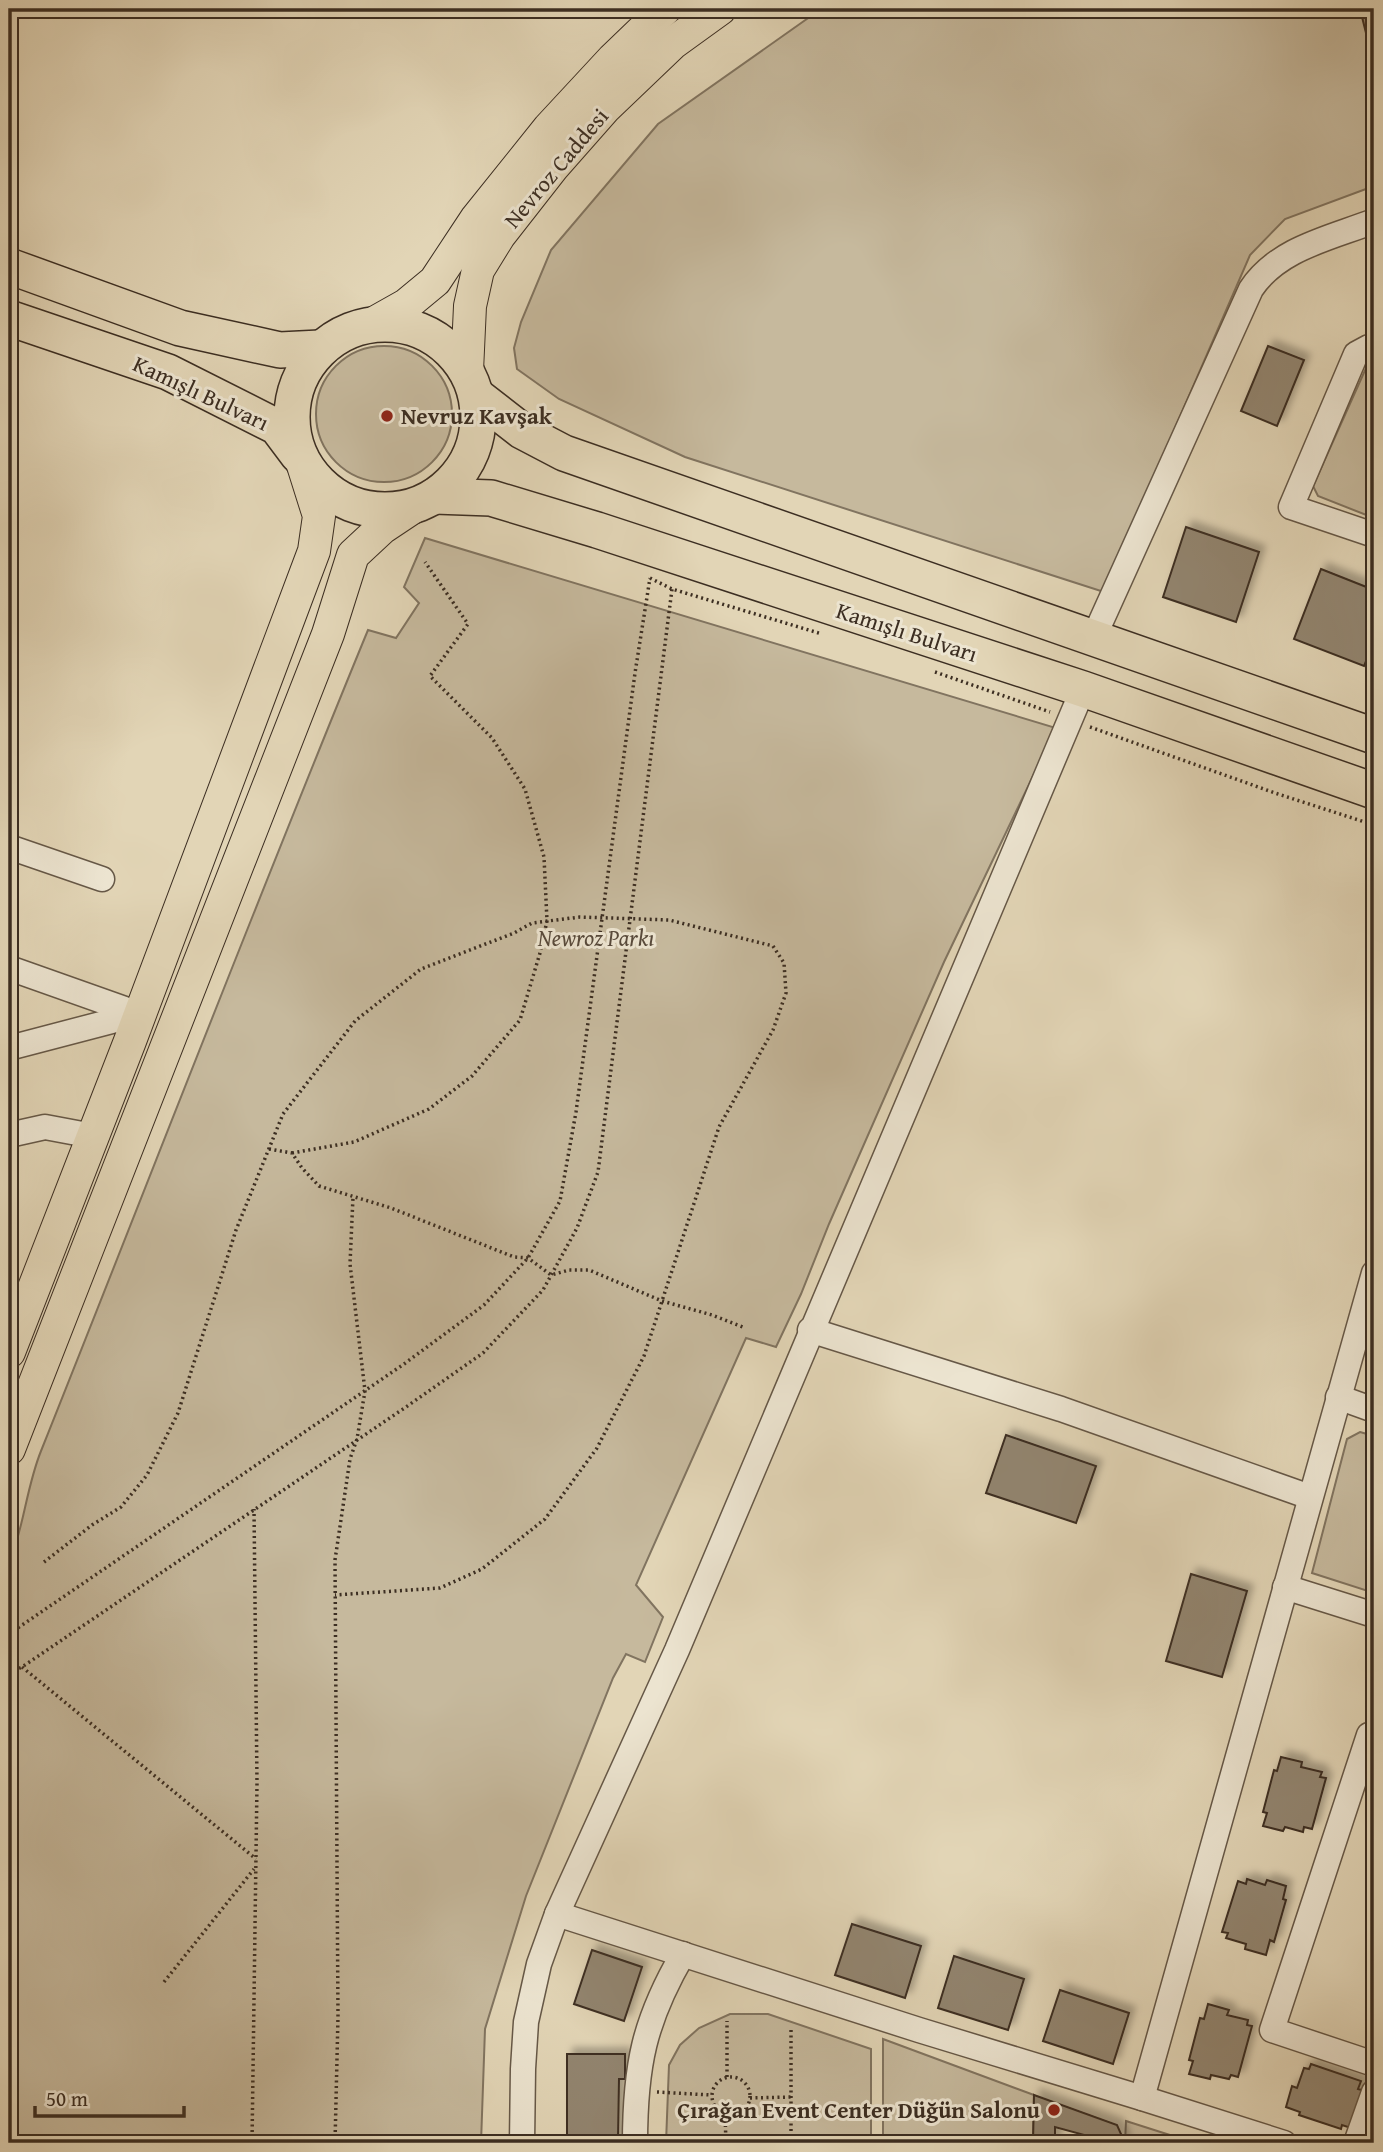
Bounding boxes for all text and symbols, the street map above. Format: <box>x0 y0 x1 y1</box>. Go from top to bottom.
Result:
street label: Nevroz Caddesi <box>496 101 616 235</box>
street label: Kamışlı Bulvarı <box>128 347 275 438</box>
place label: Nevruz Kavşak <box>401 399 553 432</box>
marker: Nevruz Kavşak <box>379 408 395 424</box>
street label: Kamışlı Bulvarı <box>832 593 982 670</box>
park label: Newroz Parkı <box>537 921 654 954</box>
scale bar <box>35 2075 184 2119</box>
text: 50 m <box>46 2083 88 2114</box>
place label: Çırağan Event Center Düğün Salonu <box>677 2093 1041 2126</box>
marker: Çırağan Event Center Düğün Salonu <box>1046 2102 1062 2118</box>

